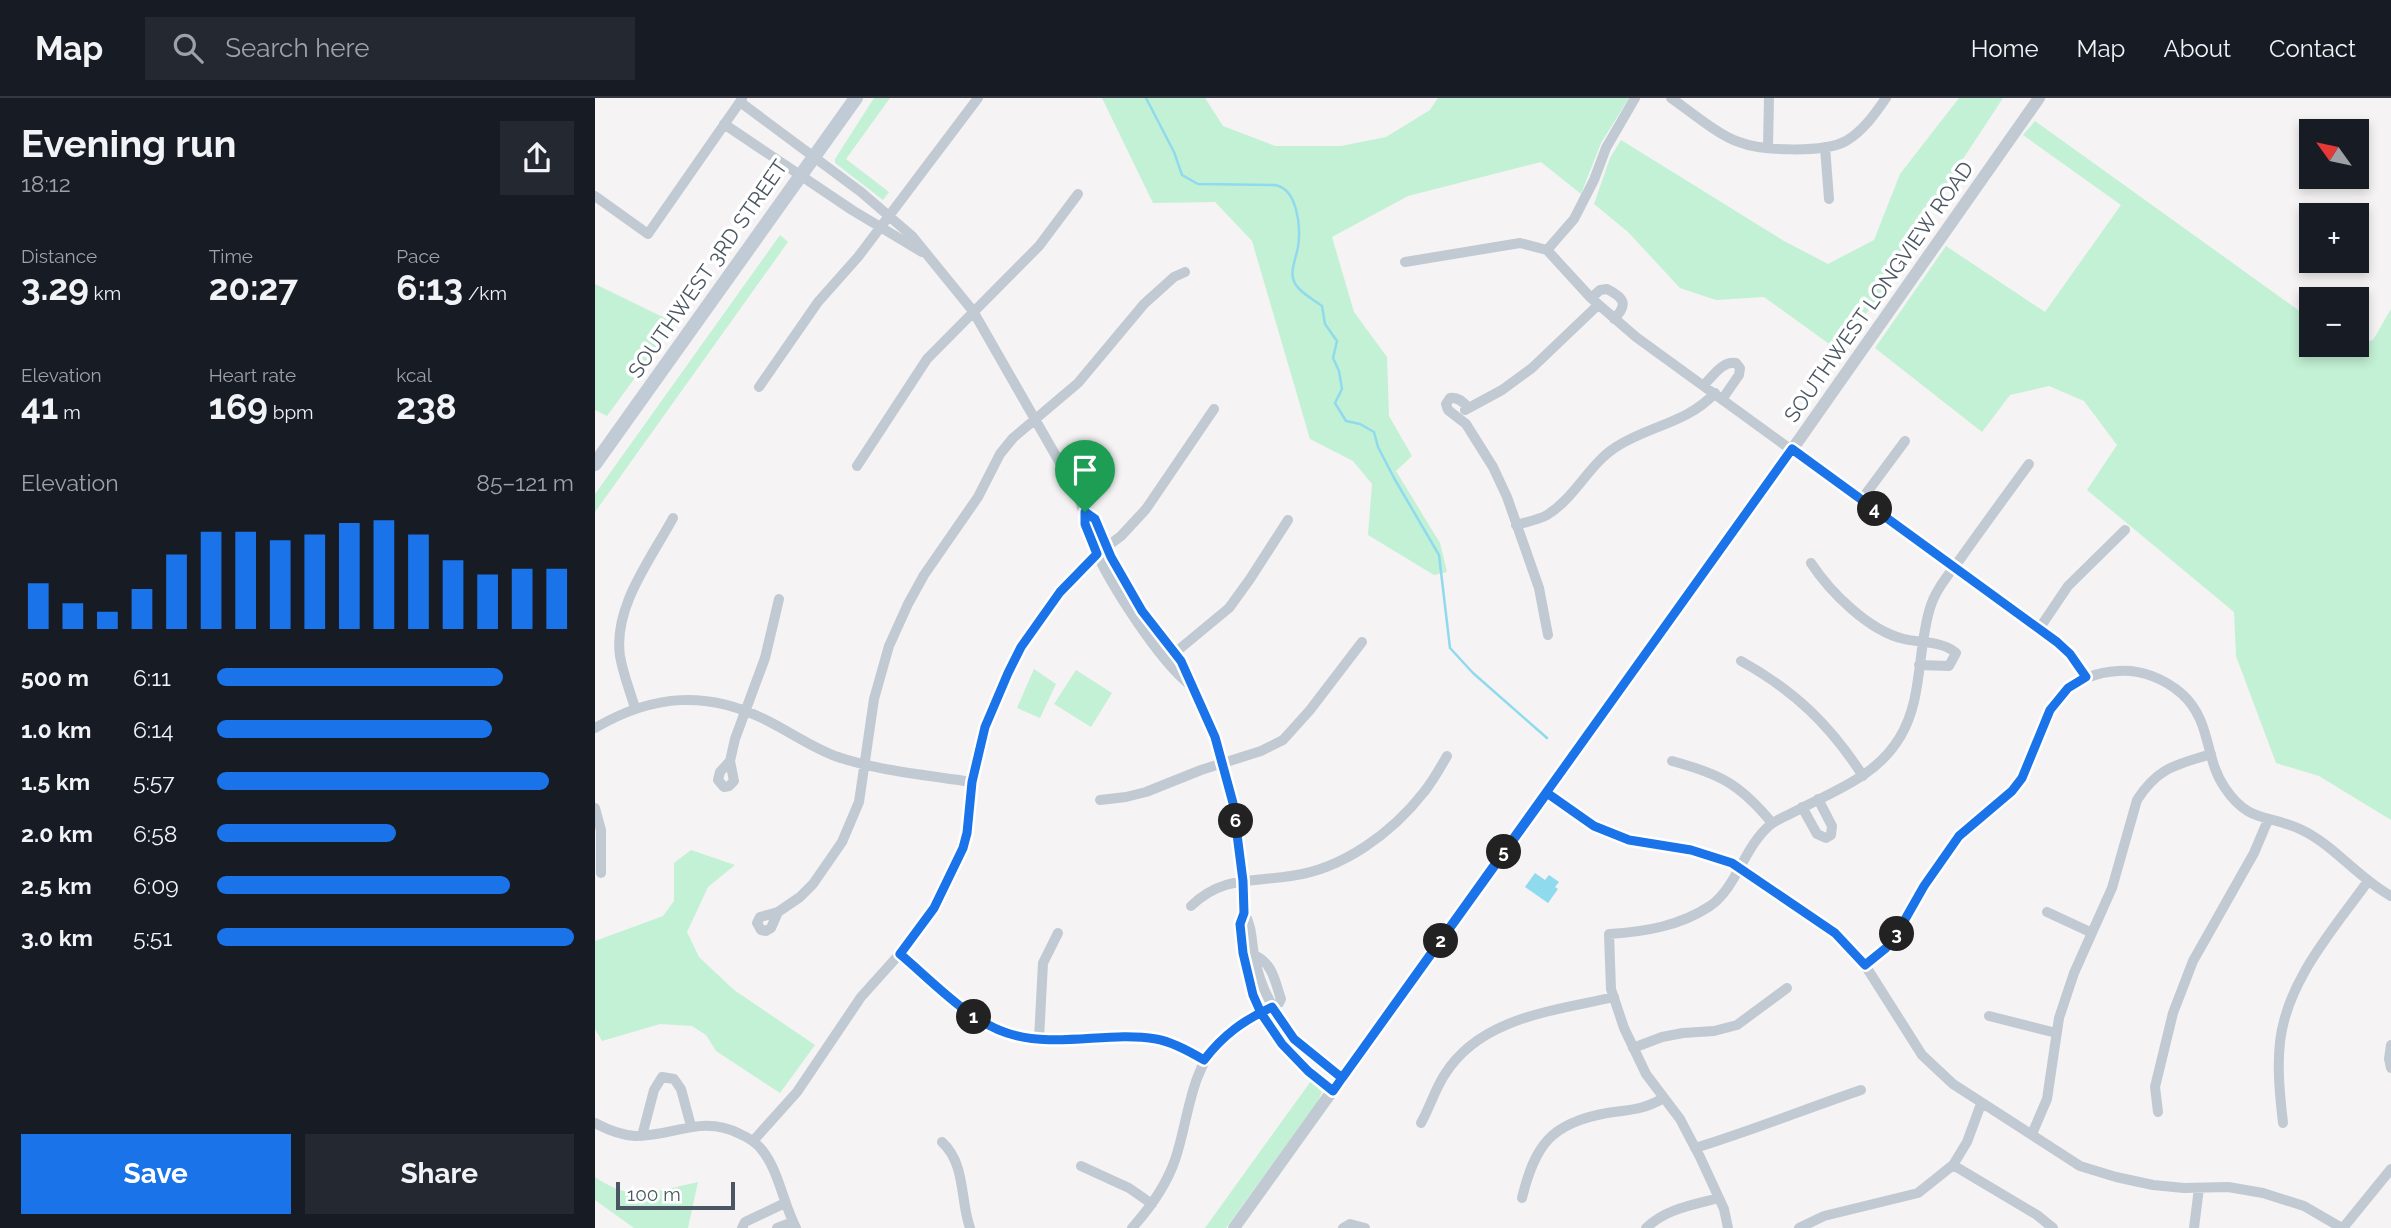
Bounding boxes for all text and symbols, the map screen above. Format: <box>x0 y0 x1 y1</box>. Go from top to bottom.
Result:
search box <box>145 17 635 80</box>
text: Map <box>35 29 103 68</box>
icon: search <box>169 29 207 67</box>
text: Search here <box>225 33 370 63</box>
text: Home <box>1971 34 2039 63</box>
text: Map <box>2077 34 2125 63</box>
text: About <box>2163 34 2231 63</box>
text: Contact <box>2269 34 2356 63</box>
north arrow <box>2299 119 2369 189</box>
map controls <box>2299 119 2369 357</box>
text: Evening run <box>21 121 236 166</box>
button: share <box>500 121 574 195</box>
street label: SOUTHWEST 3RD STREET <box>623 155 793 383</box>
street label: SOUTHWEST LONGVIEW ROAD <box>1779 156 1979 427</box>
text: 18:12 <box>21 170 71 197</box>
button: + <box>2299 203 2369 273</box>
text: Distance <box>21 245 97 267</box>
text: Time <box>209 245 253 267</box>
text: Pace <box>396 245 440 267</box>
text: 3.29 <box>21 267 89 308</box>
text: 20:27 <box>209 267 298 308</box>
text: 6:13 <box>396 267 463 308</box>
text: km <box>89 282 121 304</box>
text: /km <box>463 282 507 304</box>
button: − <box>2299 287 2369 357</box>
text: Elevation <box>21 364 102 386</box>
text: Heart rate <box>209 364 296 386</box>
text: kcal <box>396 364 432 386</box>
text: 41 <box>21 386 58 427</box>
text: 169 <box>209 386 268 427</box>
text: 238 <box>396 386 457 427</box>
text: m <box>58 401 81 423</box>
text: bpm <box>268 401 314 423</box>
pin <box>1055 440 1115 512</box>
icon: arrive <box>1066 451 1104 489</box>
text: Elevation <box>21 469 119 496</box>
text: 85–121 m <box>476 469 574 496</box>
pin: 4 <box>1857 492 1893 526</box>
text: 4 <box>1869 497 1880 519</box>
text: 500 m <box>21 664 89 691</box>
text: 6:11 <box>133 664 171 691</box>
text: 1.0 km <box>21 716 91 743</box>
text: 6:14 <box>133 716 174 743</box>
text: 1.5 km <box>21 768 90 795</box>
text: 5:57 <box>133 768 175 795</box>
pin: 6 <box>1219 804 1253 838</box>
text: 6 <box>1230 809 1241 831</box>
text: 2.0 km <box>21 820 93 847</box>
text: 6:58 <box>133 820 177 847</box>
pin: 5 <box>1487 834 1521 870</box>
text: 5 <box>1498 840 1509 862</box>
text: 2.5 km <box>21 872 92 899</box>
text: 6:09 <box>133 872 179 899</box>
pin: 3 <box>1879 916 1915 952</box>
text: 3 <box>1891 922 1902 944</box>
text: 3.0 km <box>21 924 93 951</box>
text: 5:51 <box>133 924 172 951</box>
pin: 2 <box>1423 924 1459 958</box>
text: 2 <box>1435 929 1446 951</box>
pin: 1 <box>957 1000 991 1034</box>
text: 1 <box>969 1005 978 1027</box>
button: Save <box>21 1134 291 1214</box>
button: Share <box>305 1134 574 1214</box>
scale bar <box>616 1179 735 1211</box>
text: 100 m <box>627 1183 681 1205</box>

